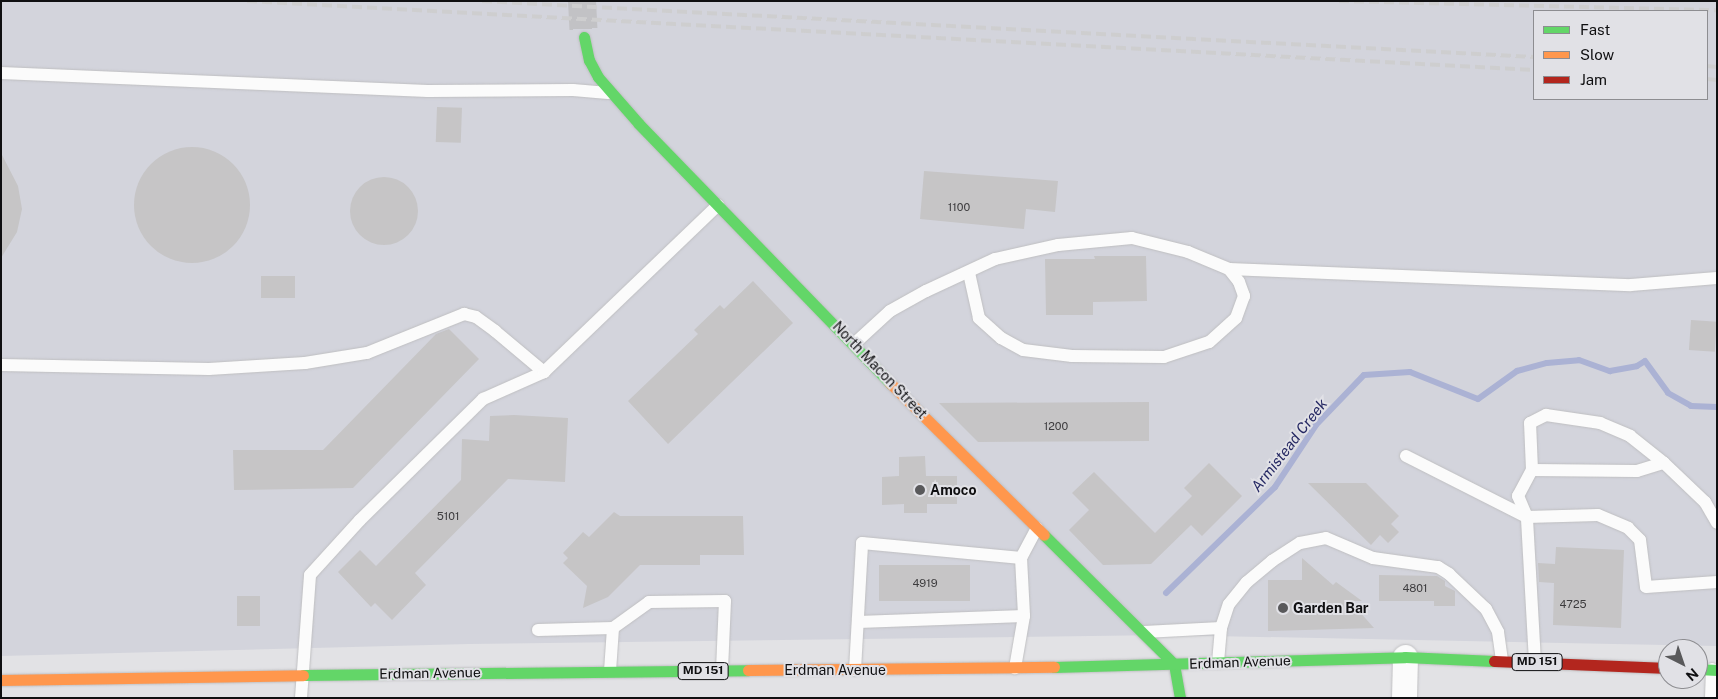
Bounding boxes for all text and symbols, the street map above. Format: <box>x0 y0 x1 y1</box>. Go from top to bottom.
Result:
legend <box>1533 10 1708 100</box>
text: Fast <box>1580 21 1610 38</box>
text: Slow <box>1580 46 1614 63</box>
text: Jam <box>1580 71 1607 88</box>
house number: 1100 <box>948 200 970 214</box>
street label: North Macon Street <box>829 318 931 422</box>
water label: Armistead Creek <box>1247 395 1331 495</box>
house number: 1200 <box>1044 419 1068 433</box>
place label: Amoco <box>930 482 976 498</box>
marker: Amoco <box>914 484 926 496</box>
house number: 5101 <box>437 509 459 523</box>
house number: 4919 <box>912 576 938 590</box>
house number: 4801 <box>1402 581 1428 595</box>
house number: 4725 <box>1559 597 1587 611</box>
place label: Garden Bar <box>1293 600 1369 616</box>
marker: Garden Bar <box>1277 602 1289 614</box>
north arrow <box>1658 639 1708 689</box>
street label: Erdman Avenue <box>1189 652 1291 672</box>
road number: MD 151 <box>1511 652 1563 672</box>
road number: MD 151 <box>677 661 729 680</box>
street label: Erdman Avenue <box>784 662 886 678</box>
street label: Erdman Avenue <box>379 664 481 682</box>
text: N <box>1683 665 1702 684</box>

